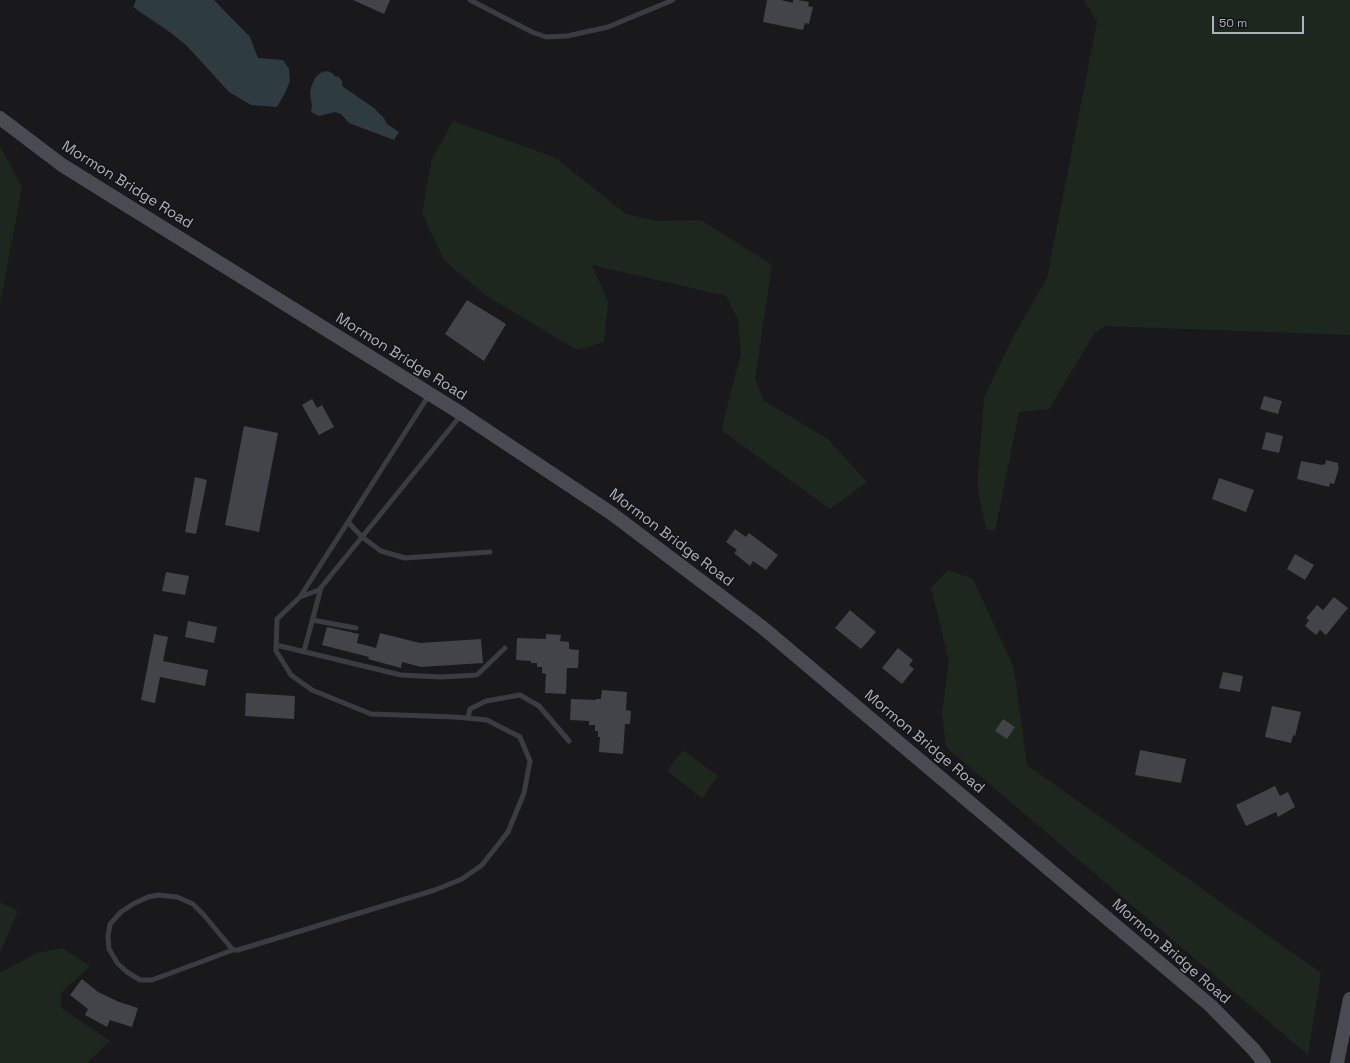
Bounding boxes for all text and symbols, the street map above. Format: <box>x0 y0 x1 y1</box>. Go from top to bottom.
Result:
scale bar <box>1214 8 1306 34</box>
text: 50 m <box>1219 15 1247 31</box>
street label: Mormon Bridge Road <box>58 137 196 233</box>
street label: Mormon Bridge Road <box>332 309 470 405</box>
street label: Mormon Bridge Road <box>605 485 737 591</box>
street label: Mormon Bridge Road <box>860 687 988 797</box>
street label: Mormon Bridge Road <box>1108 896 1234 1008</box>

